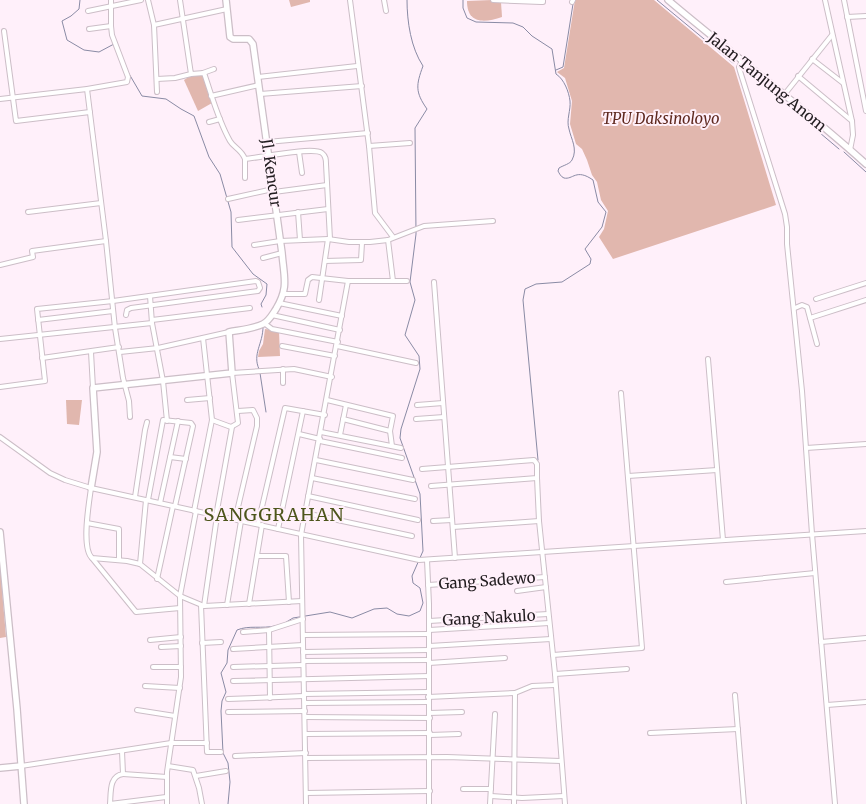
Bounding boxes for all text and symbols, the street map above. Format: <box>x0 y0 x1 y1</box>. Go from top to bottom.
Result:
street label: Jalan Tanjung Anom <box>703 27 831 135</box>
park label: TPU Daksinoloyo <box>602 109 720 128</box>
street label: Jl. Kencur <box>257 136 286 209</box>
district label: SANGGRAHAN <box>204 503 344 526</box>
street label: Gang Sadewo <box>438 568 536 593</box>
street label: Gang Nakulo <box>442 606 536 629</box>

